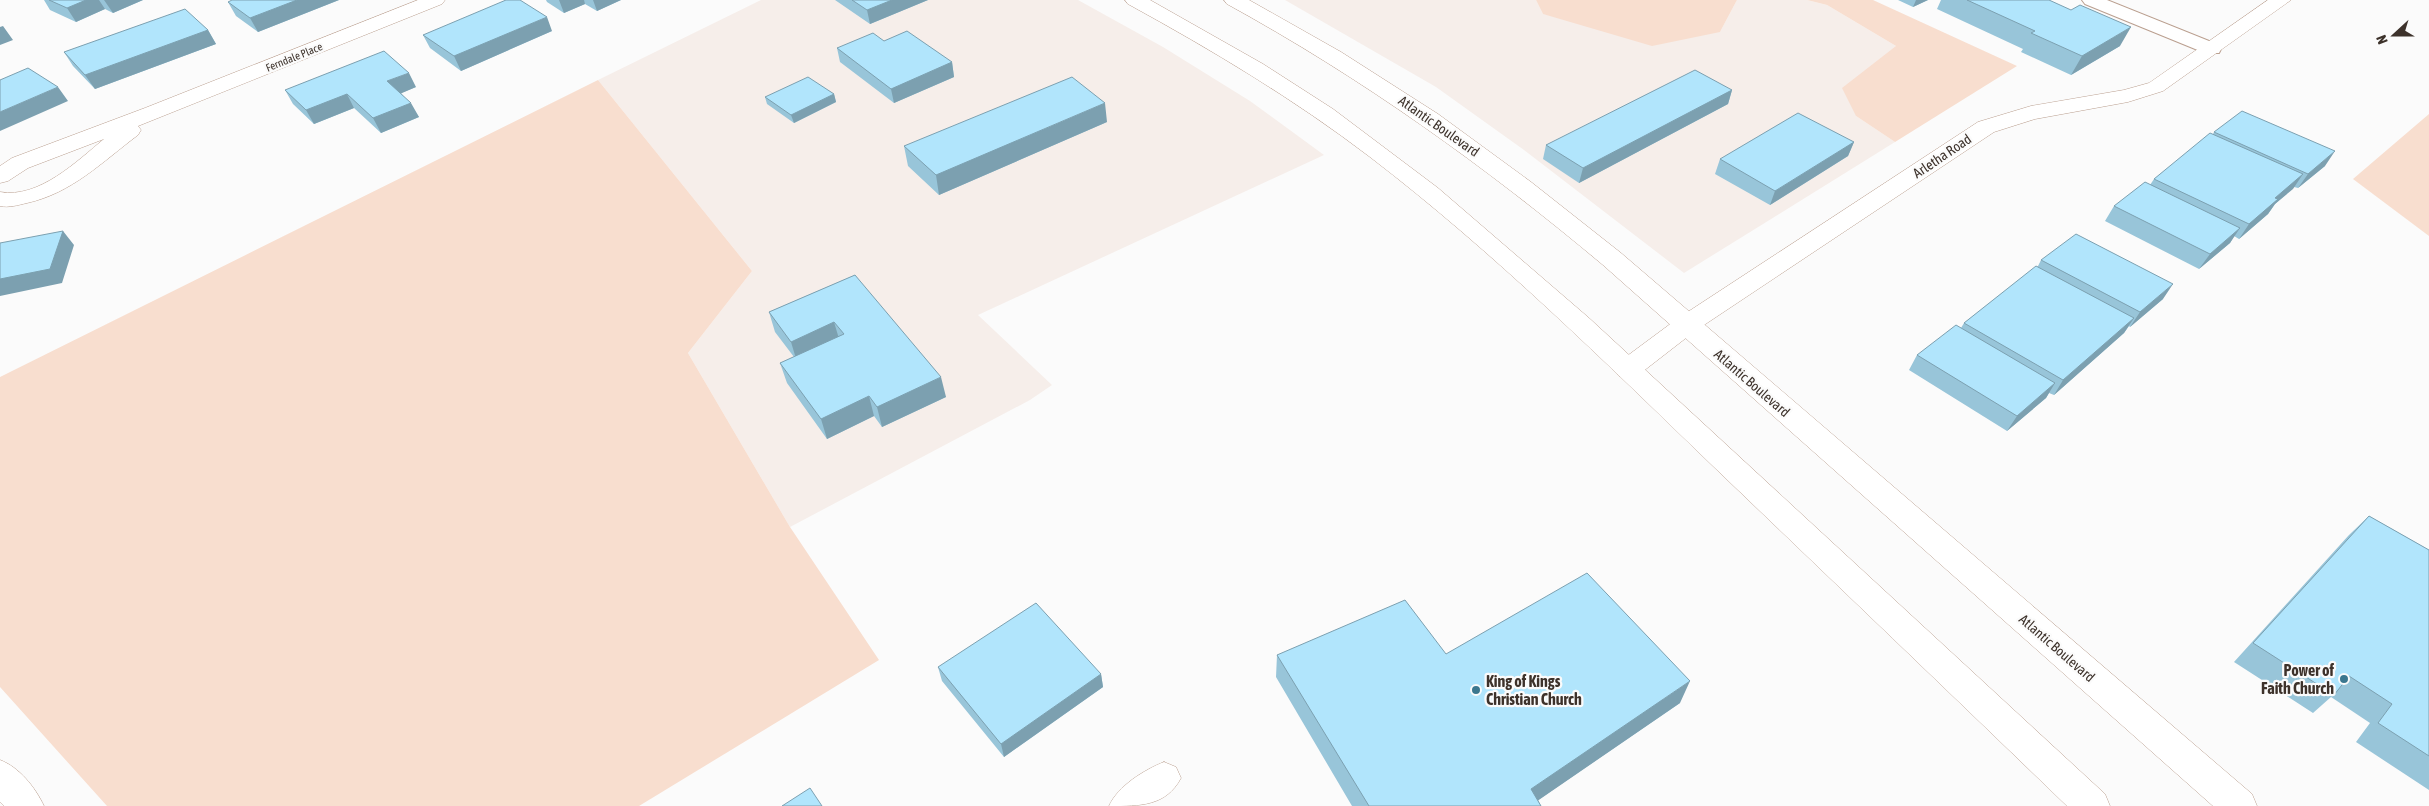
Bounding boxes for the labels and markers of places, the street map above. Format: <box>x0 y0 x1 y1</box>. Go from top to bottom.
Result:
place label: Power of Faith Church <box>2261 661 2335 697</box>
place label: King of Kings Christian Church <box>1486 672 1582 708</box>
marker: Power of Faith Church <box>2338 673 2350 685</box>
marker: King of Kings Christian Church <box>1470 684 1482 696</box>

